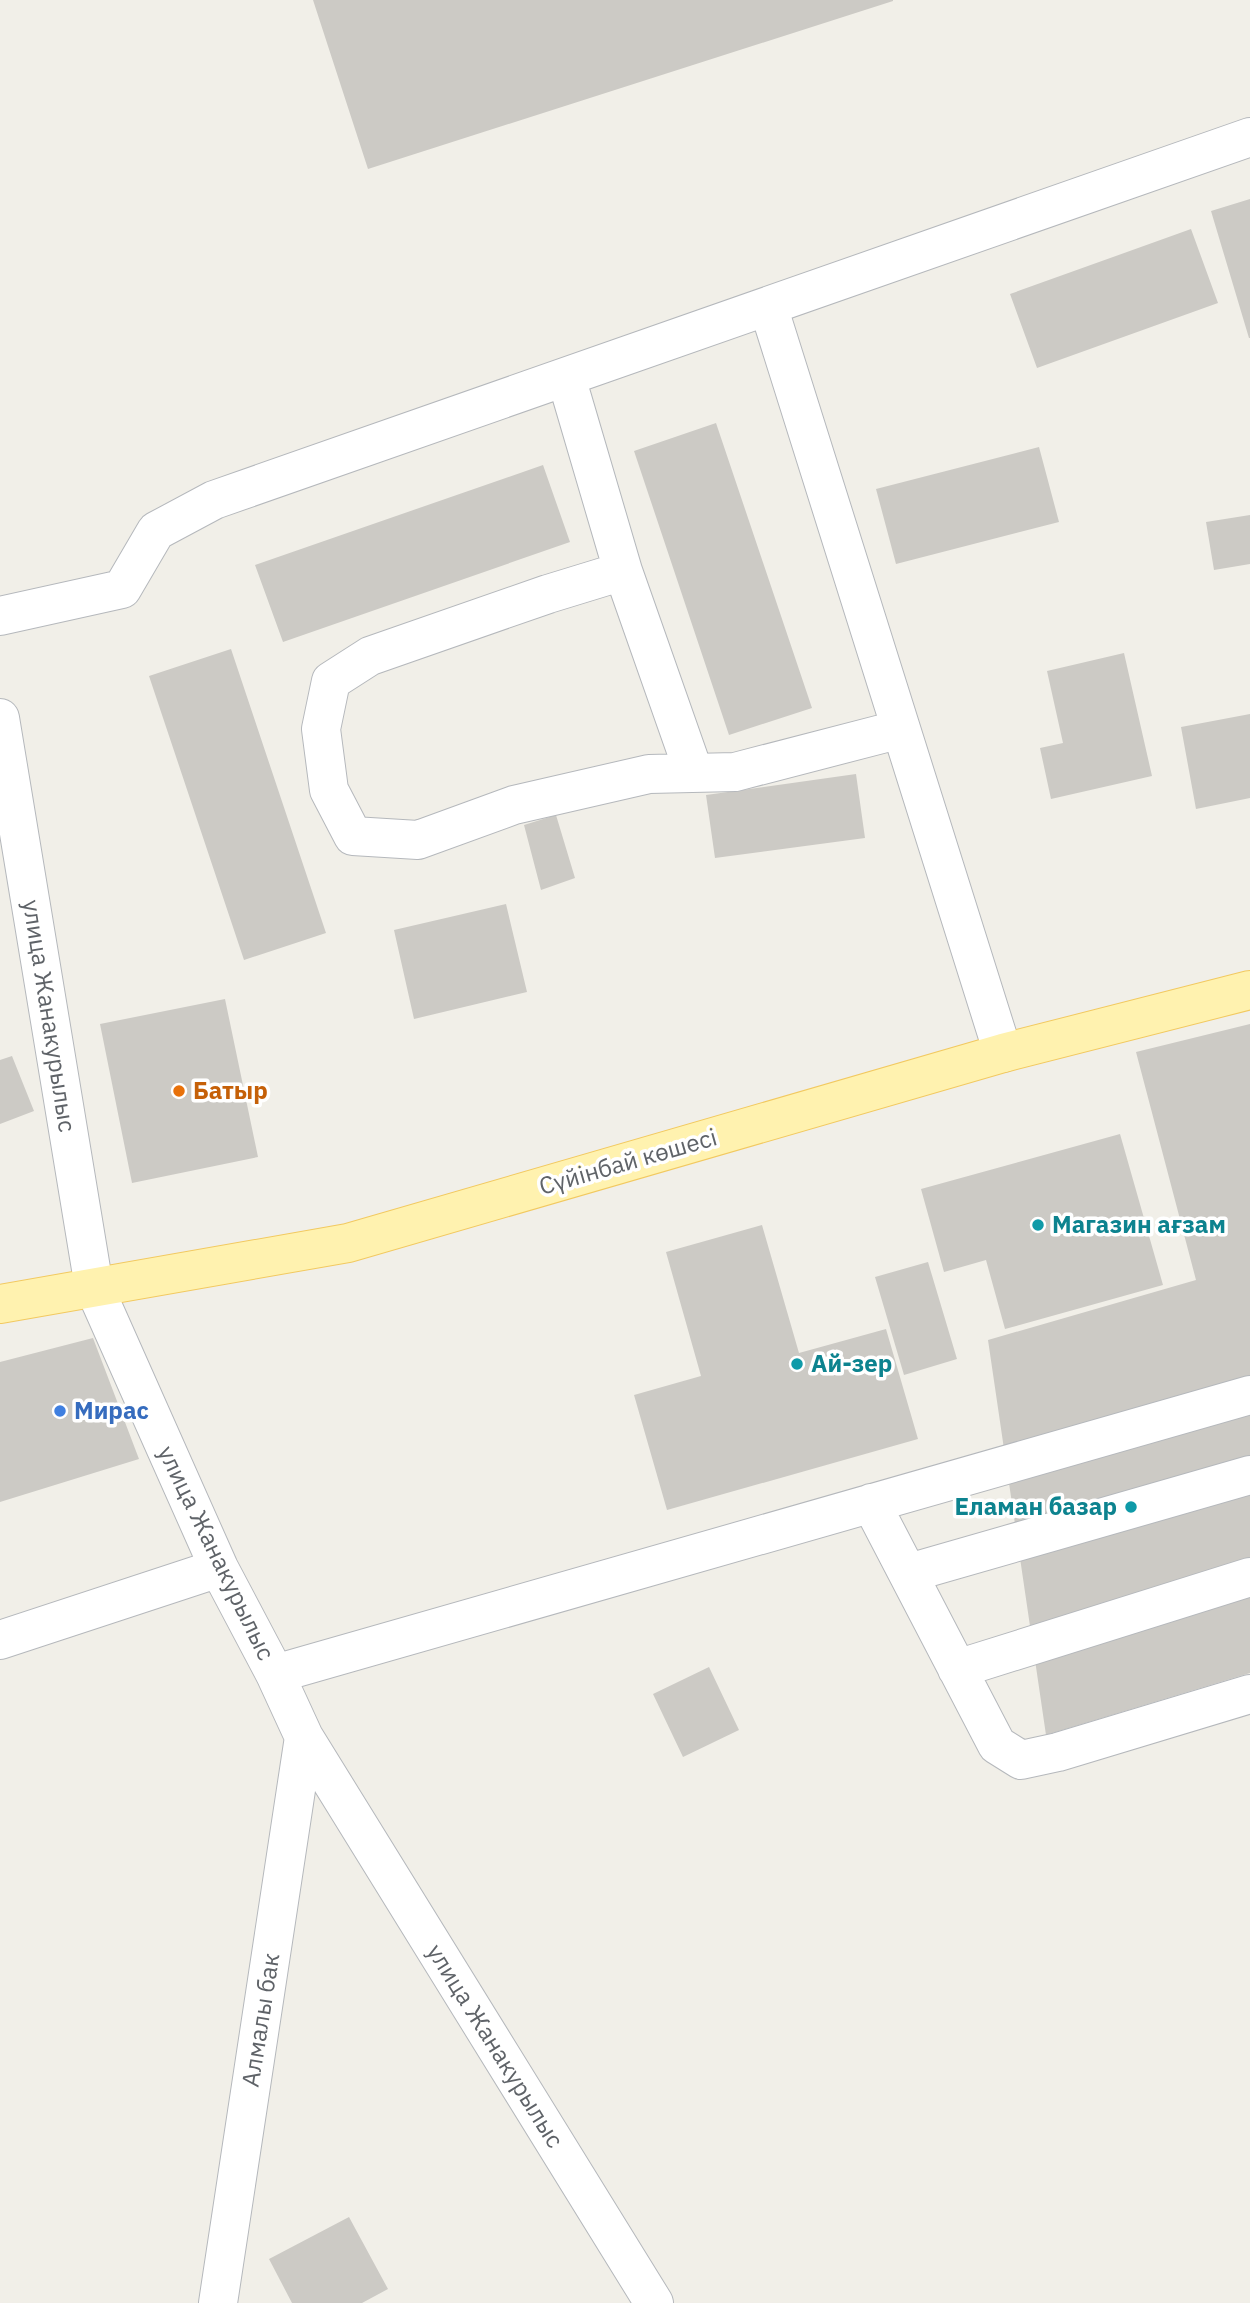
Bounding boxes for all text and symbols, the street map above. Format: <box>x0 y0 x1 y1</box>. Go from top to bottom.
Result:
street label: улица Жанакурылыс <box>16 897 84 1134</box>
place label: Батыр <box>193 1074 268 1106</box>
marker: Батыр <box>171 1083 187 1099</box>
street label: Сүйінбай көшесі <box>535 1120 720 1202</box>
place label: Магазин ағзам <box>1052 1208 1226 1240</box>
marker: Магазин ағзам <box>1030 1217 1046 1233</box>
place label: Ай-зер <box>811 1347 892 1379</box>
marker: Ай-зер <box>789 1356 805 1372</box>
place label: Мирас <box>74 1394 149 1426</box>
marker: Мирас <box>52 1403 68 1419</box>
street label: улица Жанакурылыс <box>151 1440 283 1665</box>
place label: Еламан базар <box>954 1490 1117 1522</box>
marker: Еламан базар <box>1123 1499 1139 1515</box>
street label: улица Жанакурылыс <box>420 1937 572 2153</box>
street label: Алмалы бак <box>234 1951 286 2089</box>

